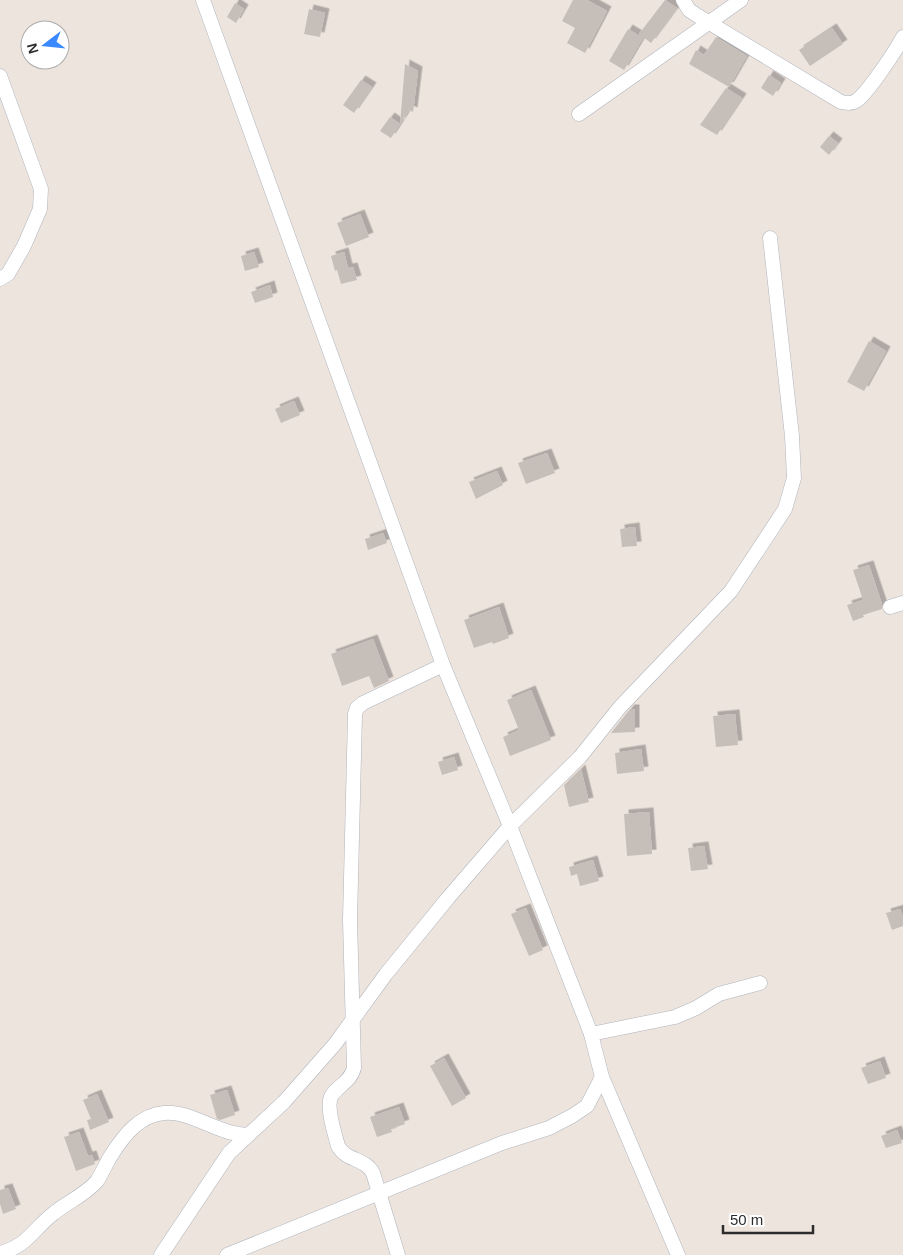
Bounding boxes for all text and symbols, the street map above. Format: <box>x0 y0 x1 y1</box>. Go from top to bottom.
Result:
north arrow <box>20 20 70 70</box>
text: N <box>23 42 42 56</box>
scale bar <box>723 1202 813 1234</box>
text: 50 m <box>730 1211 763 1228</box>

